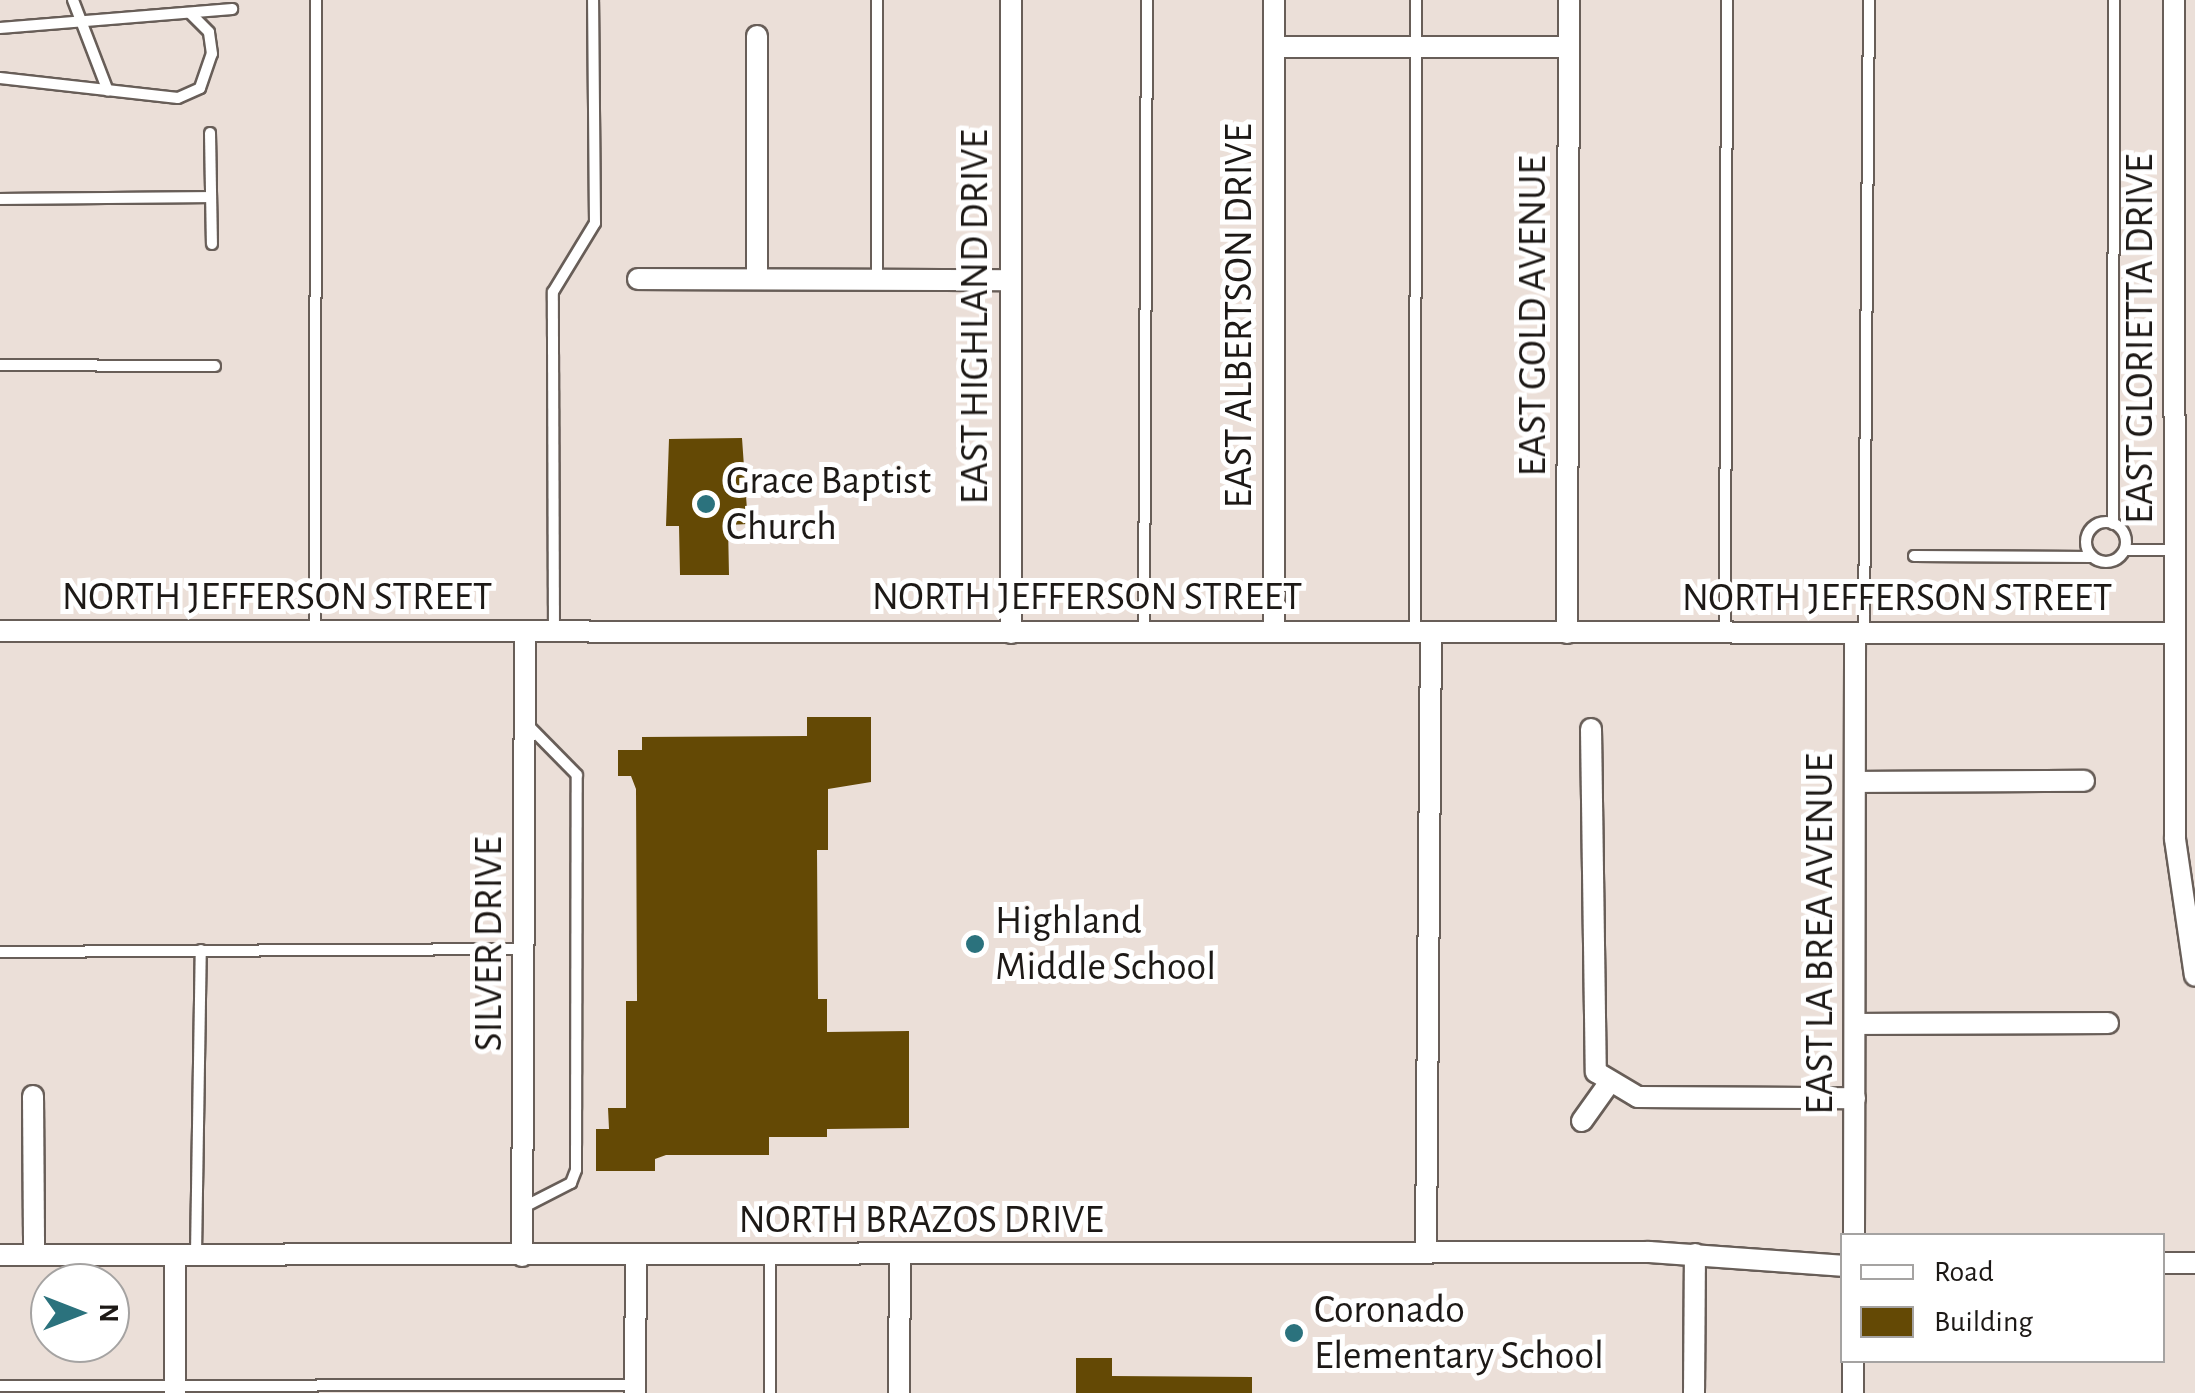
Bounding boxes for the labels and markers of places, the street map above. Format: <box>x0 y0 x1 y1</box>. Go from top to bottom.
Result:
place label: Grace Baptist Church <box>726 457 931 551</box>
marker: Grace Baptist Church <box>695 493 717 515</box>
place label: Highland Middle School <box>995 897 1216 991</box>
marker: Highland Middle School <box>964 933 986 955</box>
place label: Coronado Elementary School <box>1314 1286 1604 1380</box>
marker: Coronado Elementary School <box>1283 1322 1305 1344</box>

